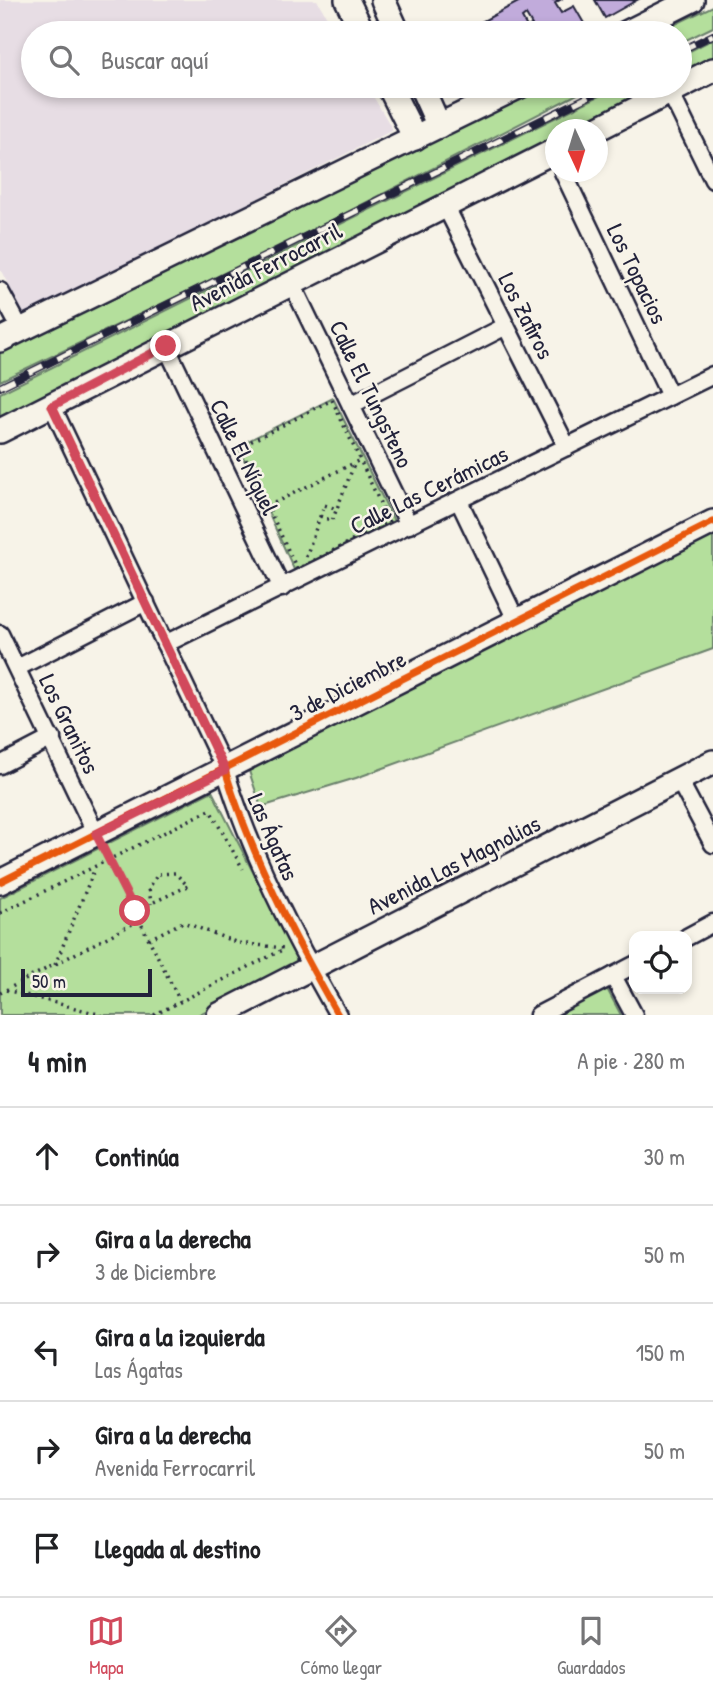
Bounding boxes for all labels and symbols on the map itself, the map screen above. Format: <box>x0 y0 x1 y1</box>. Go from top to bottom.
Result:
north arrow <box>545 119 608 182</box>
street label: Avenida Ferrocarril <box>184 214 348 318</box>
street label: Los Topacios <box>600 218 676 329</box>
street label: Los Zafiros <box>492 267 562 364</box>
street label: Calle El Tungsteno <box>322 314 422 473</box>
route end <box>150 330 181 361</box>
street label: Calle El Níquel <box>203 393 287 520</box>
street label: Calle Las Cerámicas <box>344 437 513 541</box>
street label: 3 de Diciembre <box>284 642 412 728</box>
street label: Los Granitos <box>32 668 108 779</box>
street label: Las Ágatas <box>241 788 307 885</box>
street label: Avenida Las Magnolias <box>362 807 545 921</box>
route start <box>119 895 150 926</box>
scale bar <box>21 966 152 998</box>

